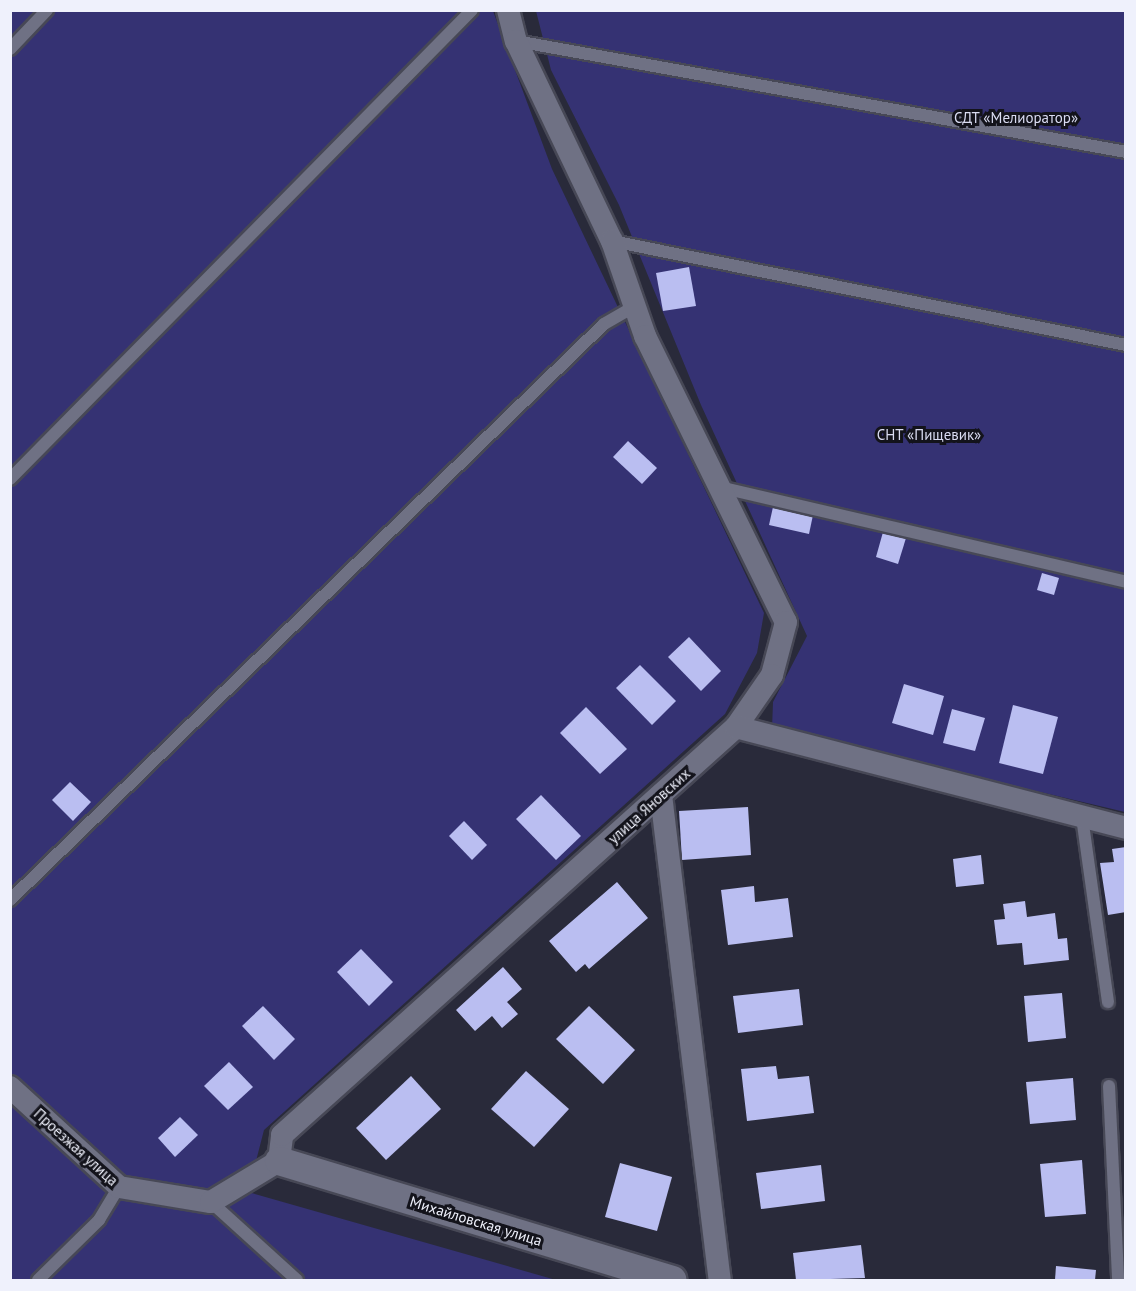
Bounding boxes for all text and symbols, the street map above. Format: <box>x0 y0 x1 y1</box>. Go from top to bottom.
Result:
park label: СДТ «Мелиоратор» <box>954 109 1078 127</box>
park label: СНТ «Пищевик» <box>876 426 982 444</box>
street label: улица Яновских <box>604 764 694 848</box>
street label: Проезжая улица <box>30 1105 122 1189</box>
street label: Михайловская улица <box>408 1192 544 1250</box>

